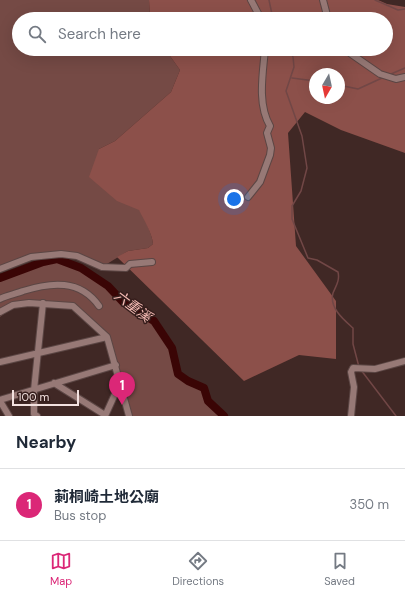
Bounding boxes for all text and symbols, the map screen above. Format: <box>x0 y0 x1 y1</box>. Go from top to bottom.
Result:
search box <box>12 12 393 56</box>
icon: search <box>26 23 48 45</box>
text: Search here <box>58 24 141 44</box>
north arrow <box>309 68 345 104</box>
your location <box>224 189 244 209</box>
water label: 六重溪 <box>111 286 157 327</box>
pin: 1 <box>109 372 135 405</box>
scale bar <box>12 388 79 407</box>
text: 100 m <box>18 390 49 404</box>
text: Nearby <box>16 431 76 453</box>
text: 莿桐崎土地公廟 <box>54 487 159 507</box>
text: 1 <box>27 496 31 513</box>
text: 350 m <box>349 496 389 513</box>
text: Bus stop <box>54 507 106 524</box>
tab: Map <box>50 550 72 588</box>
tab: Directions <box>172 550 224 588</box>
tab: Saved <box>324 550 355 588</box>

